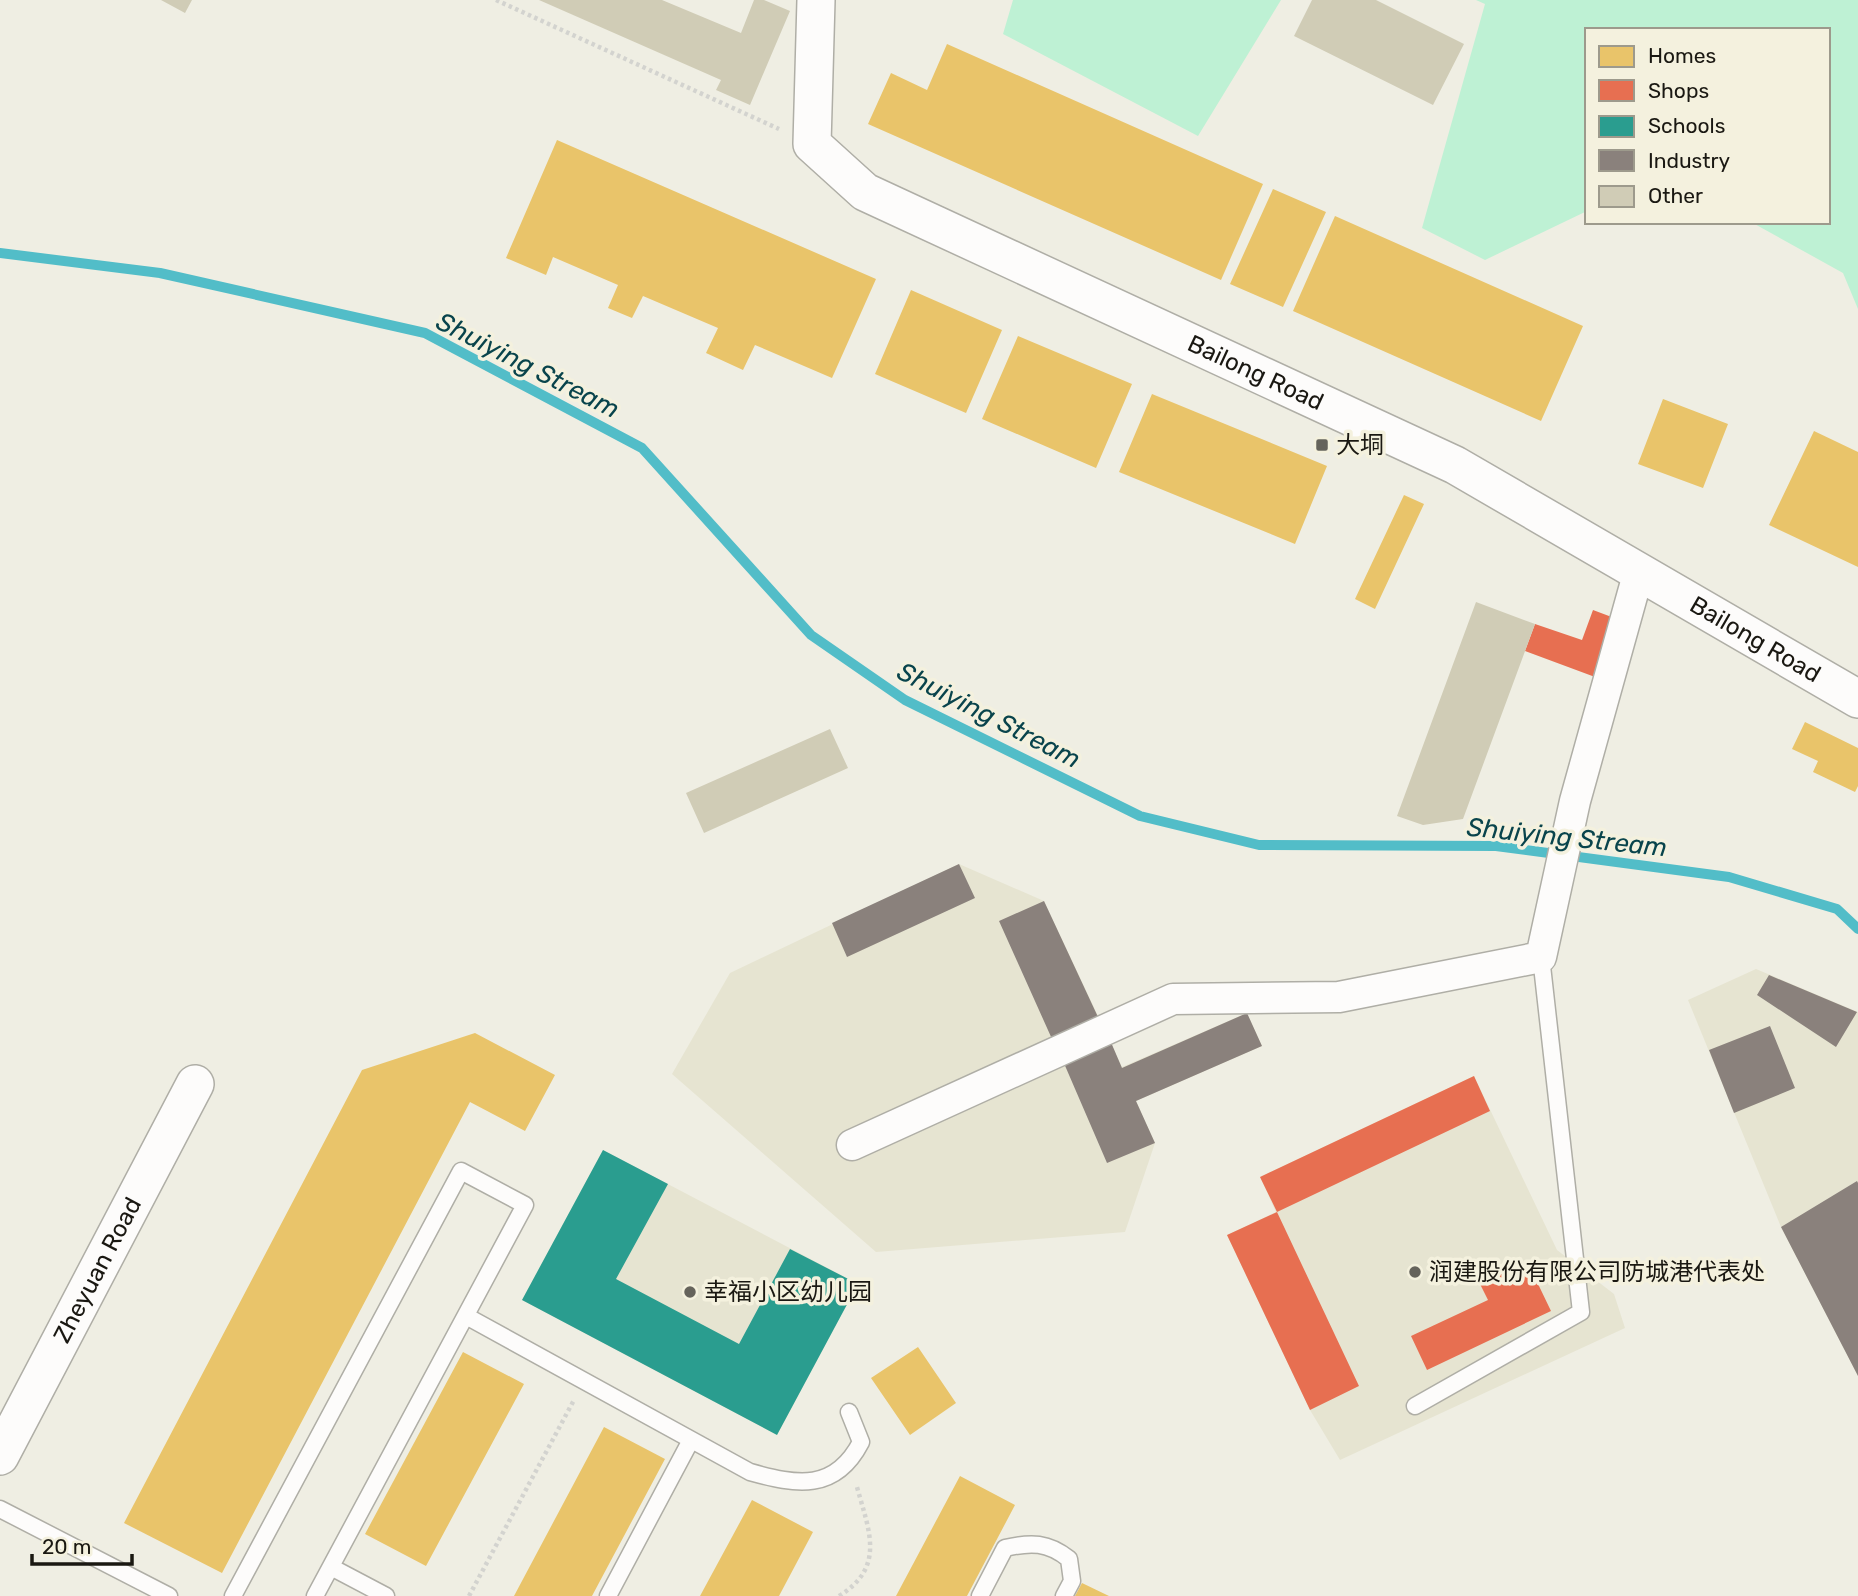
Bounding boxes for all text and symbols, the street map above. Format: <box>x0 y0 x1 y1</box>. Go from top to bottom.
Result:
legend <box>1585 28 1830 224</box>
text: Homes <box>1648 43 1716 68</box>
text: Shops <box>1648 78 1709 103</box>
text: Schools <box>1648 113 1725 138</box>
text: Industry <box>1648 148 1730 173</box>
text: Other <box>1648 183 1703 208</box>
water label: Shuiying Stream <box>431 306 624 425</box>
street label: Bailong Road <box>1183 329 1328 416</box>
place label: 大垌 <box>1336 431 1384 459</box>
marker: 大垌 <box>1314 437 1330 453</box>
street label: Bailong Road <box>1685 591 1826 688</box>
water label: Shuiying Stream <box>892 656 1085 775</box>
water label: Shuiying Stream <box>1465 812 1669 863</box>
street label: Zheyuan Road <box>48 1193 147 1347</box>
place label: 润建股份有限公司防城港代表处 <box>1429 1258 1765 1286</box>
marker: 润建股份有限公司防城港代表处 <box>1407 1264 1423 1280</box>
place label: 幸福小区幼儿园 <box>704 1278 872 1306</box>
marker: 幸福小区幼儿园 <box>682 1284 698 1300</box>
scale bar <box>32 1522 131 1566</box>
text: 20 m <box>42 1534 91 1559</box>

